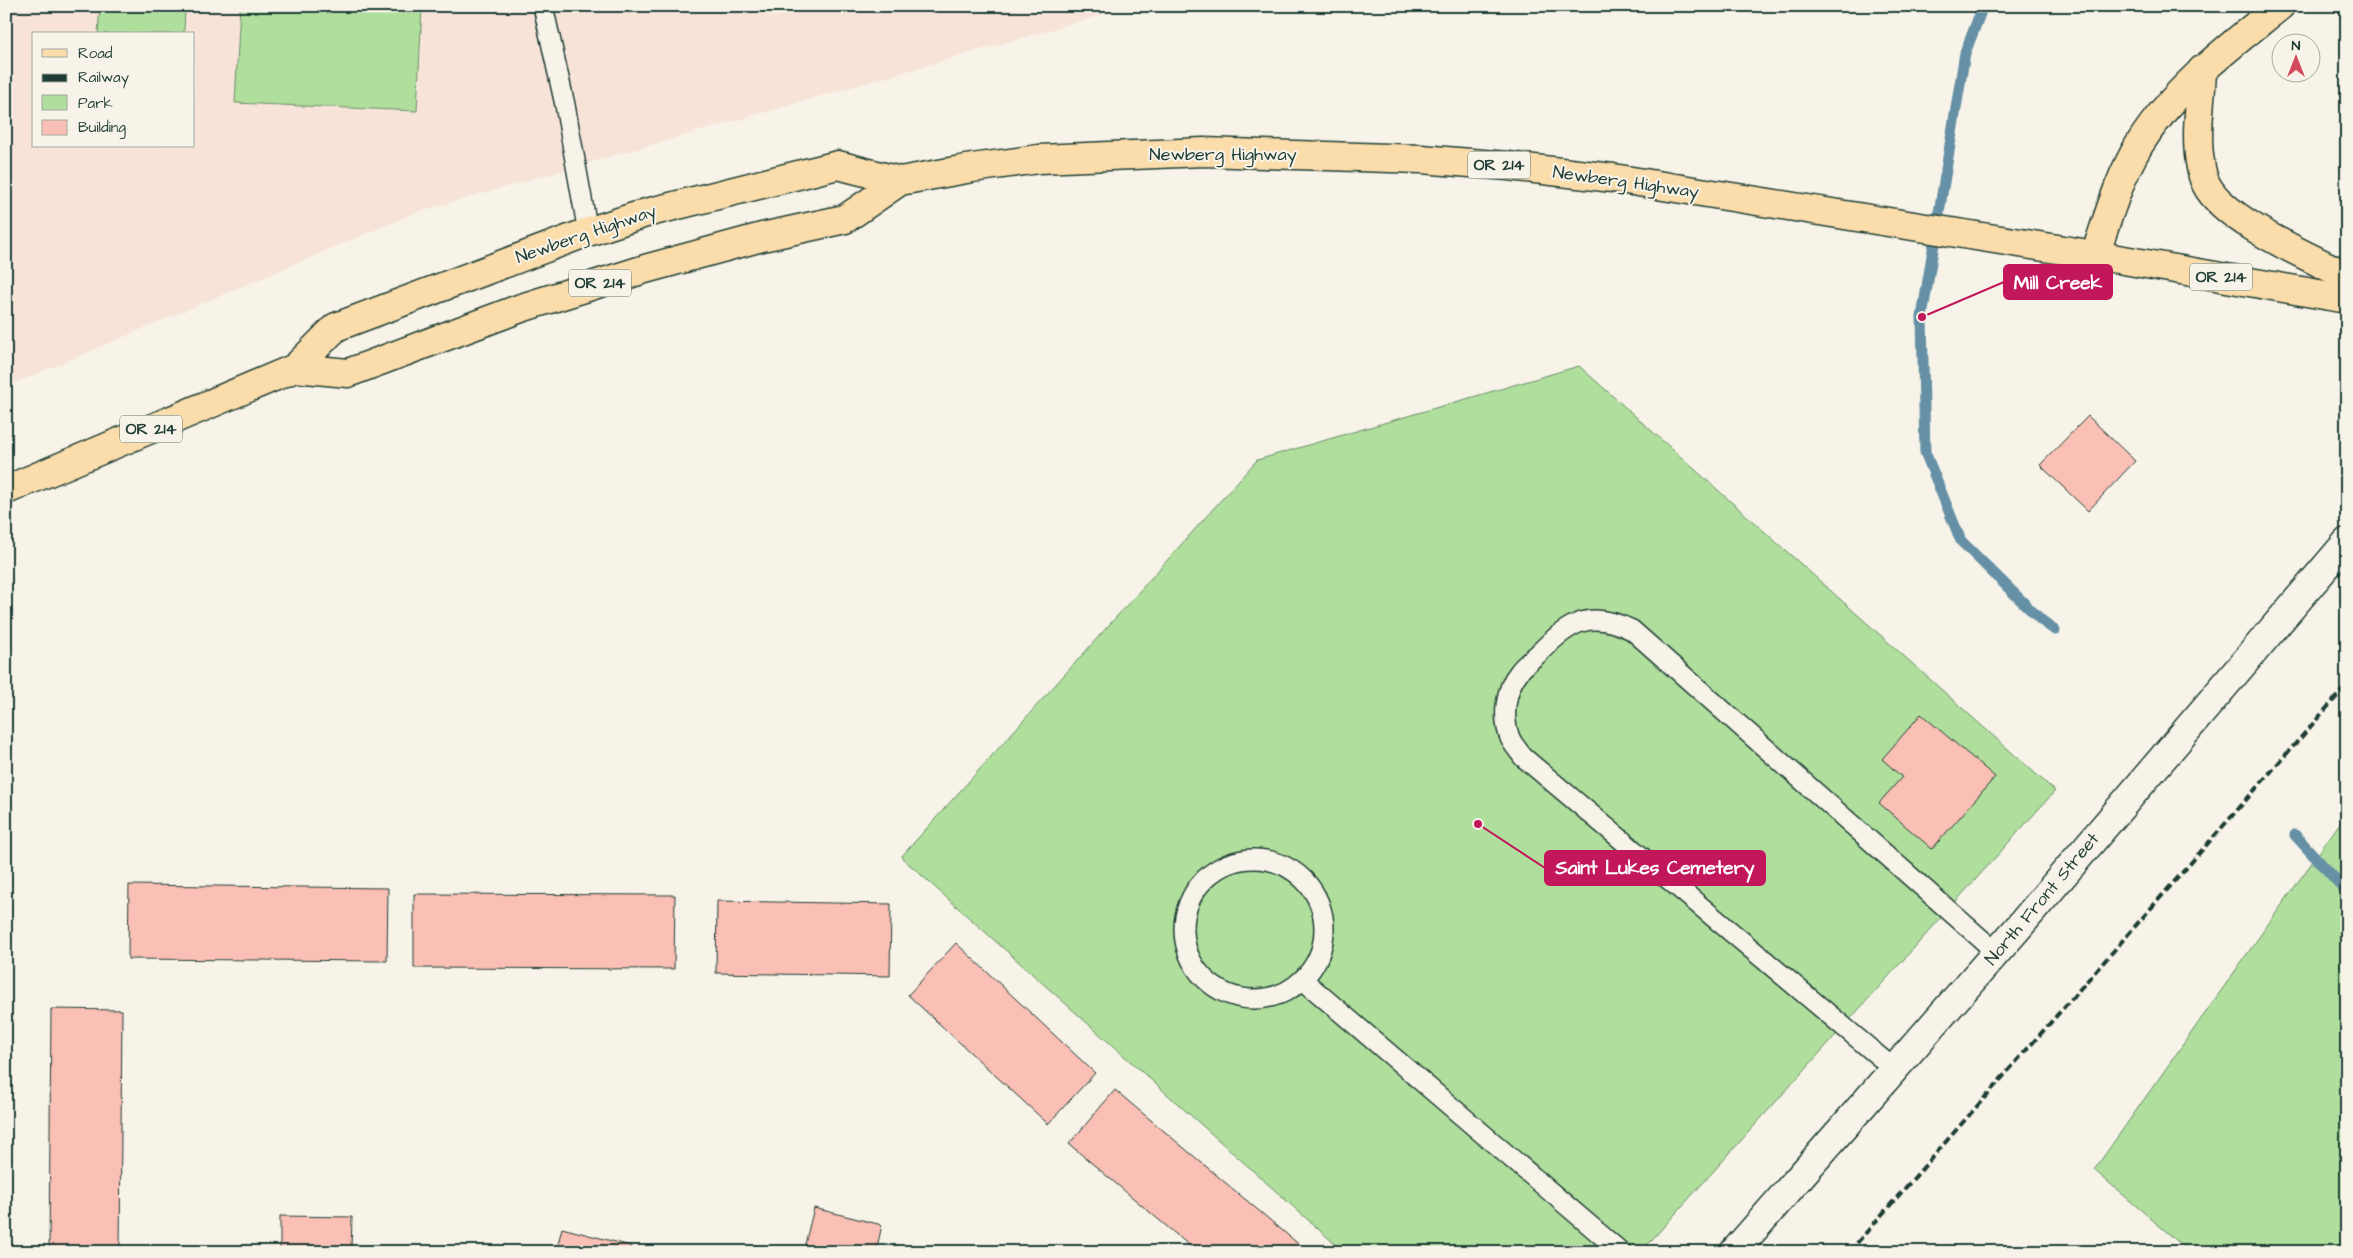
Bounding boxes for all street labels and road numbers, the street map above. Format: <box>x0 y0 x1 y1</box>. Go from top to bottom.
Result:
street label: Newberg Highway <box>1149 142 1297 168</box>
road number: OR 214 <box>1468 152 1530 178</box>
street label: Newberg Highway <box>1551 159 1701 206</box>
street label: Newberg Highway <box>512 198 660 271</box>
road number: OR 214 <box>2190 264 2252 290</box>
road number: OR 214 <box>569 270 631 296</box>
road number: OR 214 <box>120 416 182 442</box>
street label: North Front Street <box>1979 827 2105 971</box>

